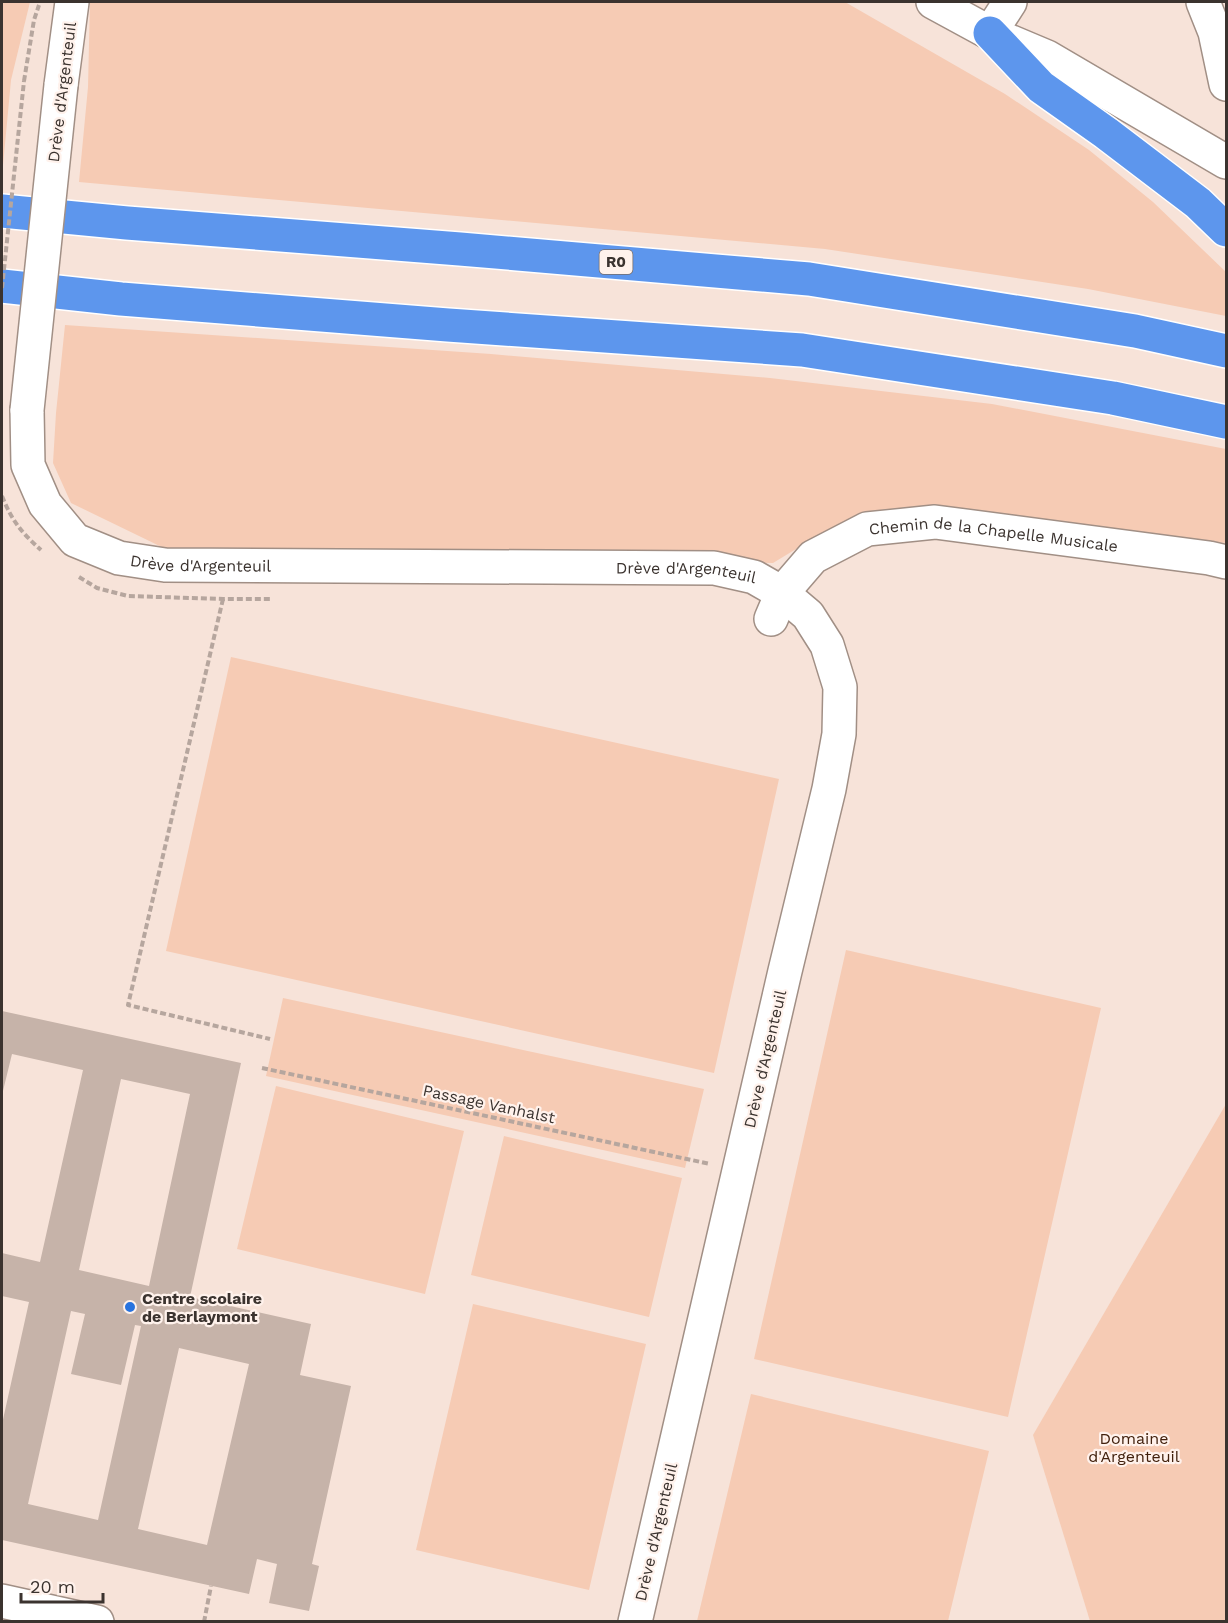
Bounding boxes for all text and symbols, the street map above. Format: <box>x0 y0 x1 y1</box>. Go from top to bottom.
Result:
street label: Drève d'Argenteuil <box>44 21 80 163</box>
road number: R0 <box>600 250 632 274</box>
street label: Chemin de la Chapelle Musicale <box>868 512 1119 555</box>
street label: Drève d'Argenteuil <box>129 550 271 575</box>
street label: Drève d'Argenteuil <box>616 558 758 587</box>
street label: Drève d'Argenteuil <box>740 988 790 1130</box>
street label: Passage Vanhalst <box>421 1081 557 1127</box>
place label: Centre scolaire de Berlaymont <box>142 1289 262 1326</box>
marker: Centre scolaire de Berlaymont <box>123 1300 137 1314</box>
park label: Domaine d'Argenteuil <box>1088 1429 1180 1466</box>
street label: Drève d'Argenteuil <box>631 1461 681 1603</box>
scale bar <box>21 1566 104 1604</box>
text: 20 m <box>30 1576 75 1597</box>

